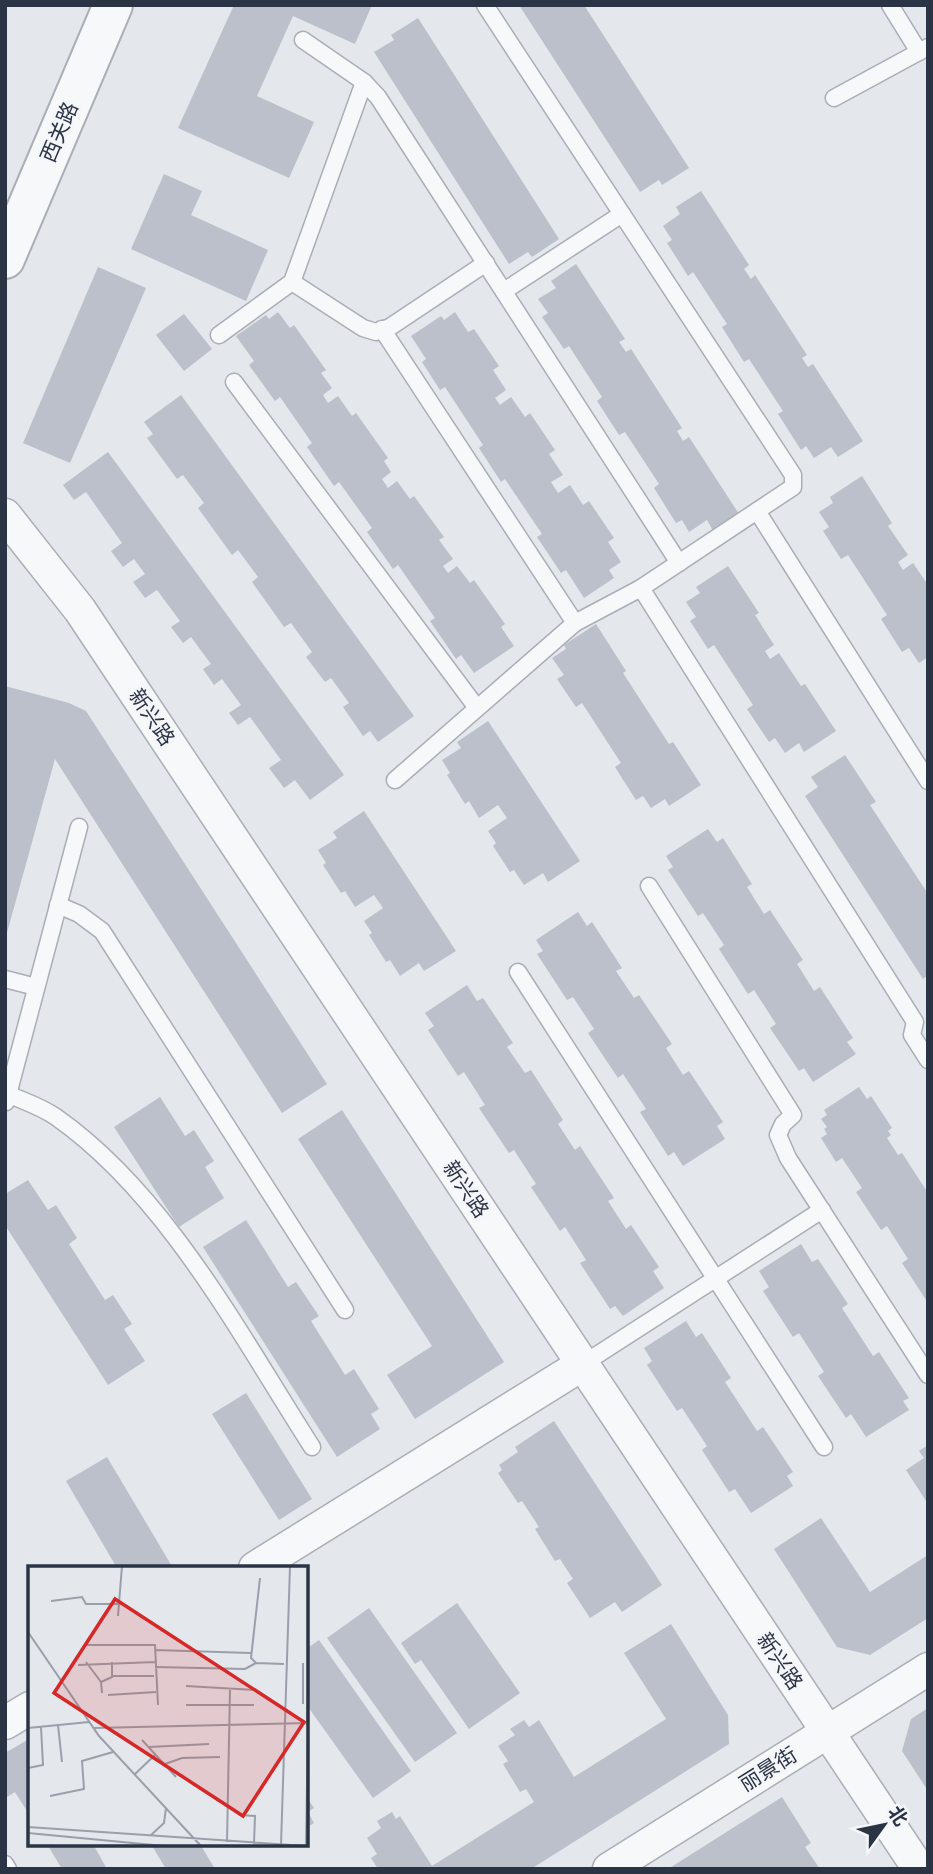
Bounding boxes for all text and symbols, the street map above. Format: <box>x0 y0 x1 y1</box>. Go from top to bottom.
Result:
street label: 西关路 <box>35 98 83 166</box>
street label: 新兴路 <box>124 684 180 750</box>
street label: 新兴路 <box>438 1156 494 1222</box>
inset map <box>28 1566 308 1846</box>
street label: 新兴路 <box>752 1628 808 1694</box>
street label: 丽景街 <box>735 1742 801 1796</box>
north arrow <box>849 1790 919 1860</box>
text: 北 <box>883 1802 913 1830</box>

